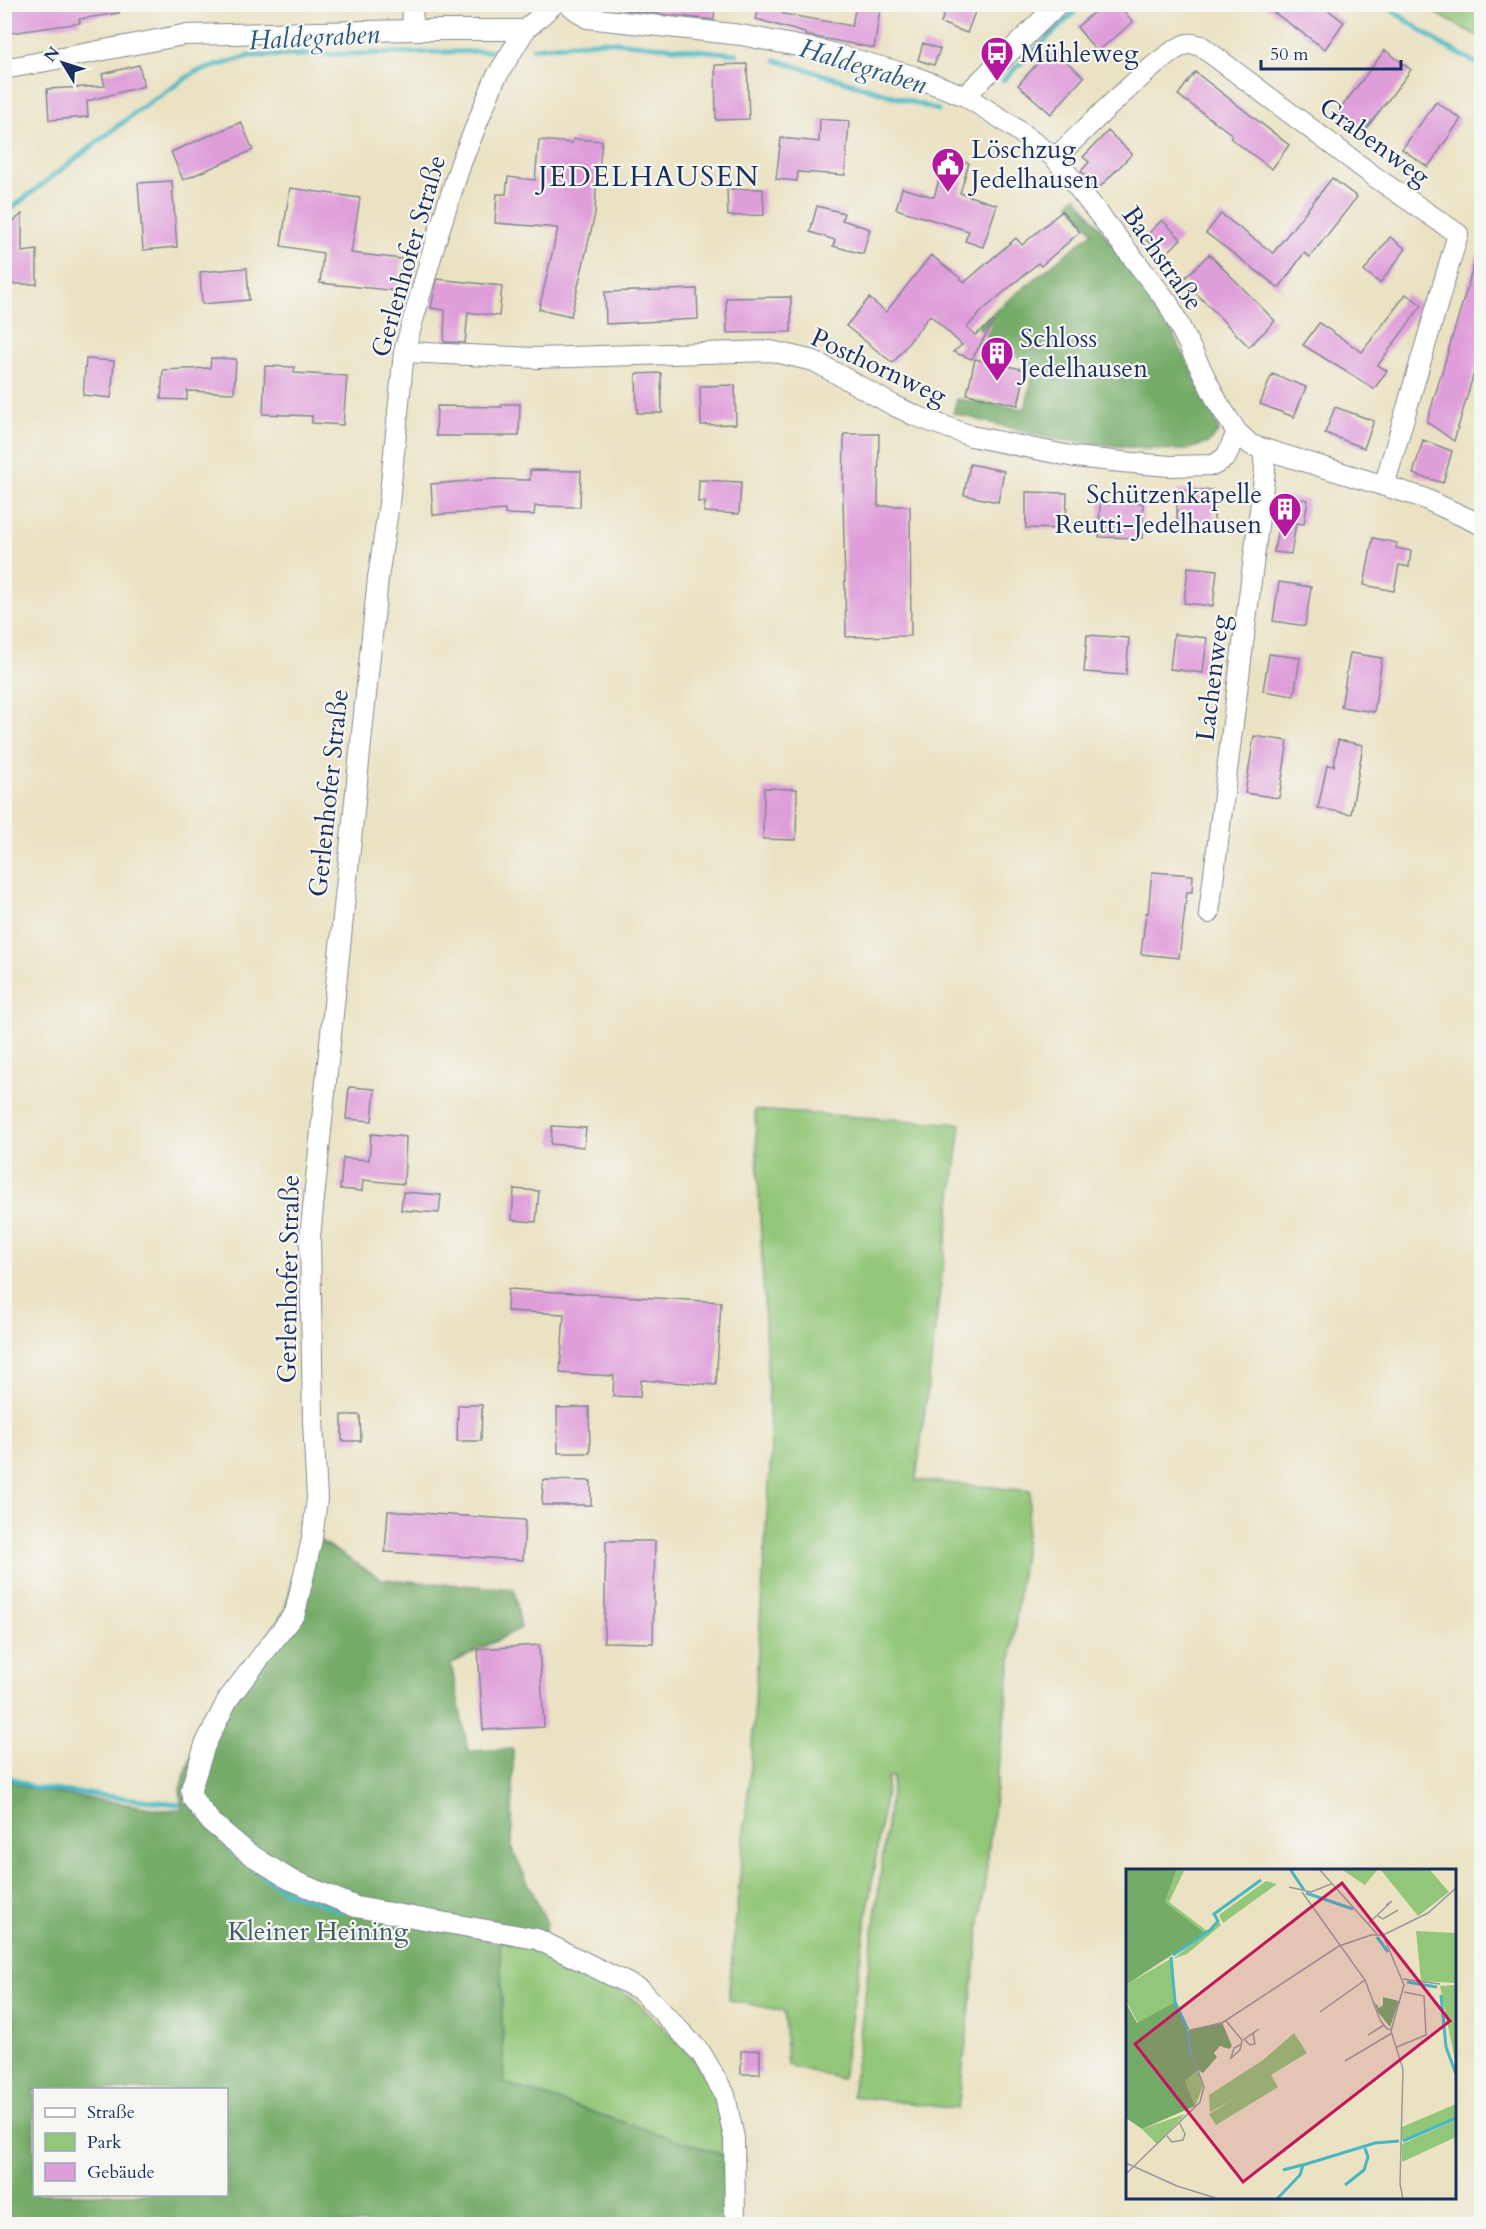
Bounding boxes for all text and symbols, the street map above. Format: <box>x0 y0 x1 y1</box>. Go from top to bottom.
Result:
water label: Haldegraben <box>248 16 380 59</box>
water label: Haldegraben <box>795 30 931 103</box>
north arrow <box>33 33 93 93</box>
scale bar <box>1261 33 1400 71</box>
bus stop icon: Mühleweg <box>979 35 1015 82</box>
place label: Mühleweg <box>1020 36 1139 71</box>
text: N <box>39 42 65 67</box>
text: 50 m <box>1270 42 1309 67</box>
street label: Grabenweg <box>1312 89 1438 194</box>
place label: Löschzug Jedelhausen <box>967 132 1099 197</box>
public building icon: Löschzug Jedelhausen <box>930 146 966 193</box>
street label: Gerlenhofer Straße <box>363 151 454 361</box>
district label: JEDELHAUSEN <box>534 158 760 196</box>
street label: Bachstraße <box>1114 199 1211 317</box>
street label: Posthornweg <box>805 320 953 413</box>
place label: Schloss Jedelhausen <box>1016 321 1148 386</box>
building icon: Schloss Jedelhausen <box>979 335 1015 382</box>
place label: Schützenkapelle Reutti-Jedelhausen <box>1055 477 1262 542</box>
building icon: Schützenkapelle Reutti-Jedelhausen <box>1267 491 1303 538</box>
street label: Lachenweg <box>1187 613 1238 743</box>
street label: Gerlenhofer Straße <box>300 687 357 899</box>
street label: Gerlenhofer Straße <box>269 1174 308 1384</box>
inset map <box>1126 1869 1456 2199</box>
park label: Kleiner Heining <box>228 1914 409 1949</box>
legend <box>33 2088 228 2196</box>
text: Straße <box>87 2100 135 2125</box>
text: Park <box>87 2130 122 2155</box>
text: Gebäude <box>87 2160 155 2185</box>

